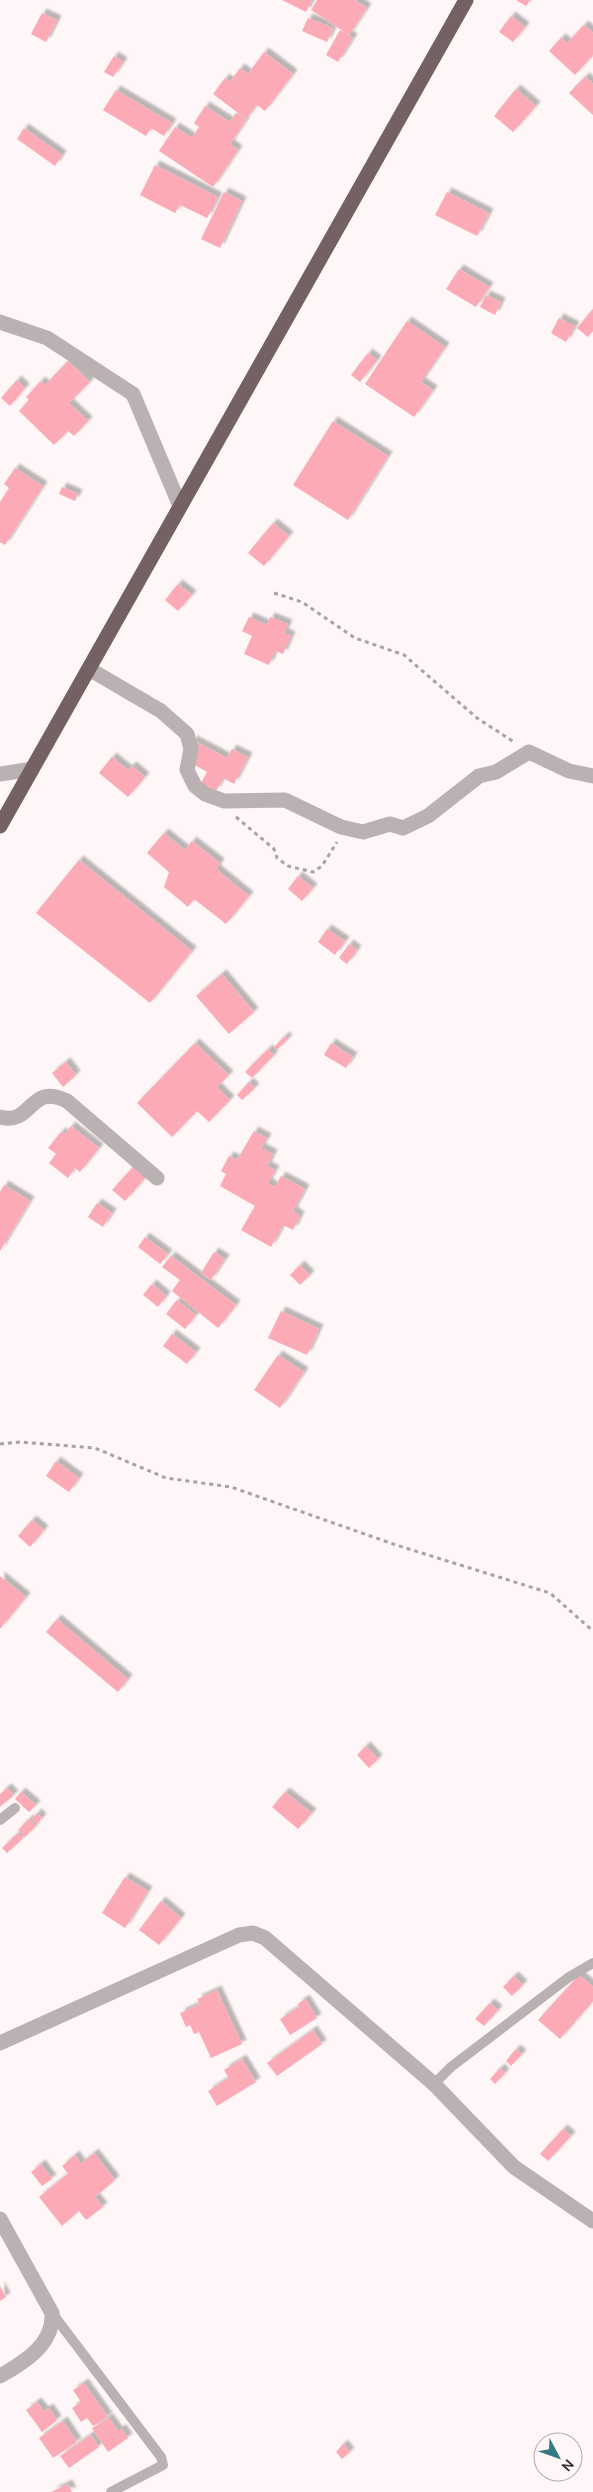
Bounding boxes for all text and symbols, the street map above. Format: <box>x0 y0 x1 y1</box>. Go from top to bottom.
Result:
north arrow <box>533 2432 583 2482</box>
text: N <box>558 2456 577 2475</box>

